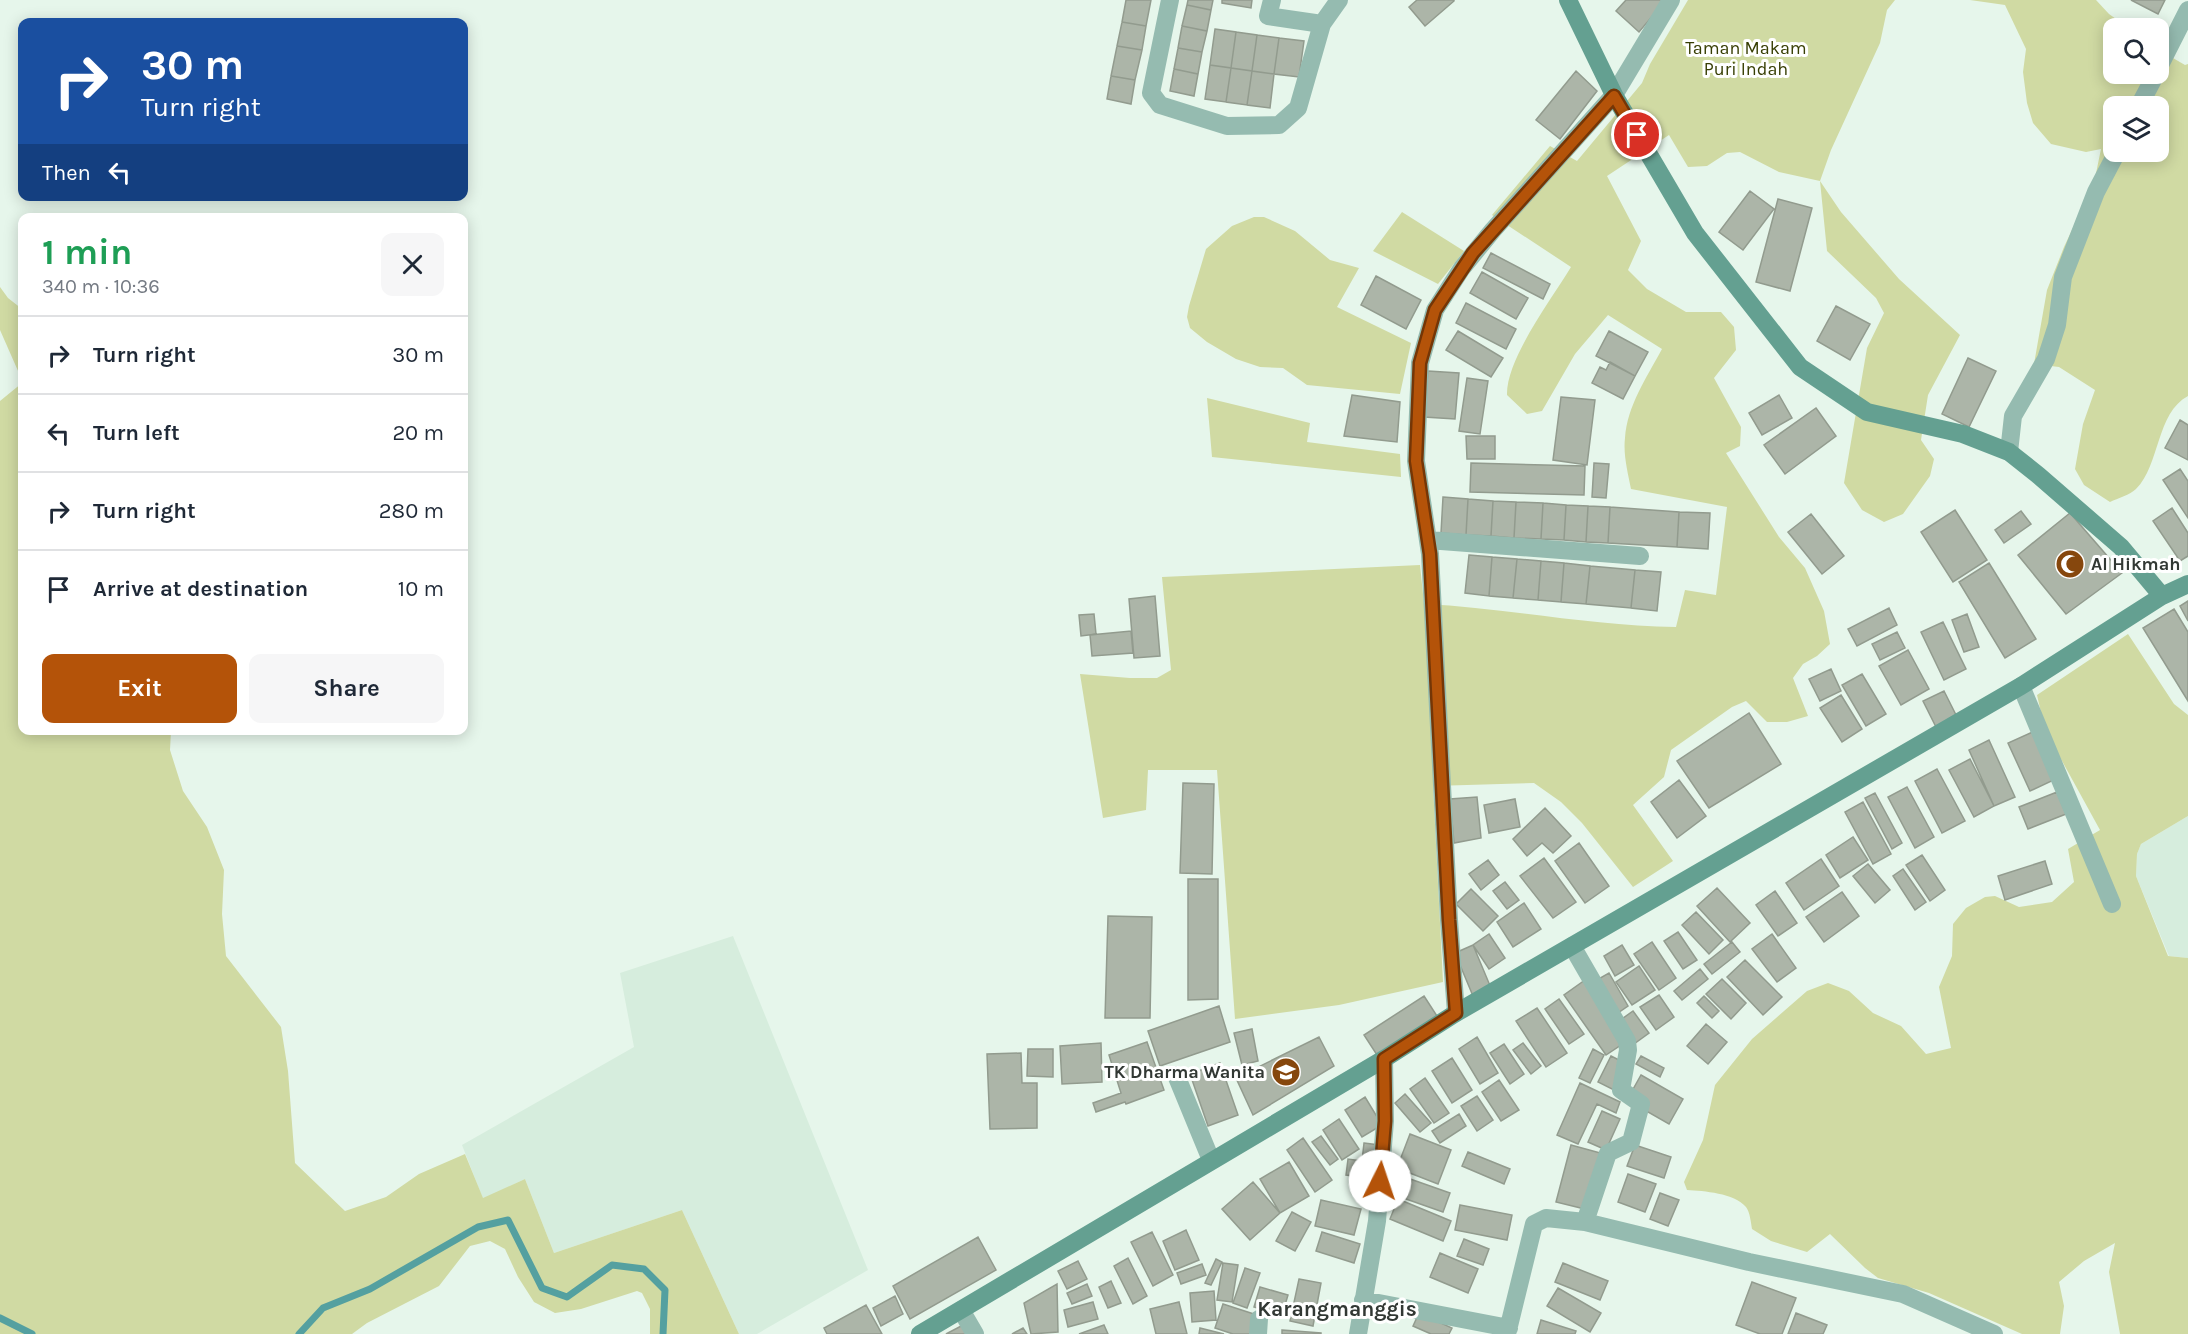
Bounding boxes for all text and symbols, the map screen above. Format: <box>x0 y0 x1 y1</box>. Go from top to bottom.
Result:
map controls <box>2103 18 2169 162</box>
button: search <box>2103 18 2169 84</box>
park label: Taman Makam Puri Indah <box>1685 37 1807 80</box>
text: 30 m <box>141 40 244 90</box>
icon: right <box>42 42 120 120</box>
text: Turn right <box>141 91 261 123</box>
button: layers <box>2103 96 2169 162</box>
pin <box>1611 109 1662 160</box>
icon: arrive <box>1620 118 1653 151</box>
icon: left <box>103 156 136 189</box>
text: Then <box>42 160 91 186</box>
text: 1 min <box>42 231 132 273</box>
button: close <box>381 233 444 296</box>
text: 340 m · 10:36 <box>42 275 160 298</box>
icon: right <box>42 339 75 372</box>
text: Turn right <box>93 342 196 368</box>
text: 30 m <box>392 342 444 368</box>
icon: left <box>42 417 75 450</box>
text: Turn left <box>93 420 180 446</box>
text: 20 m <box>392 420 444 446</box>
icon: right <box>42 495 75 528</box>
text: Turn right <box>93 498 196 524</box>
text: 280 m <box>379 498 444 524</box>
mosque icon: Al Hikmah <box>2054 548 2086 580</box>
place label: Al Hikmah <box>2091 553 2180 575</box>
icon: arrive <box>42 573 75 606</box>
text: Arrive at destination <box>93 576 308 602</box>
text: 10 m <box>398 576 444 602</box>
button: Exit <box>42 654 237 723</box>
button: Share <box>249 654 444 723</box>
school or university icon: TK Dharma Wanita <box>1270 1056 1302 1088</box>
place label: TK Dharma Wanita <box>1104 1061 1265 1083</box>
position arrow <box>1348 1149 1412 1213</box>
district label: Karangmanggis <box>1257 1297 1417 1321</box>

